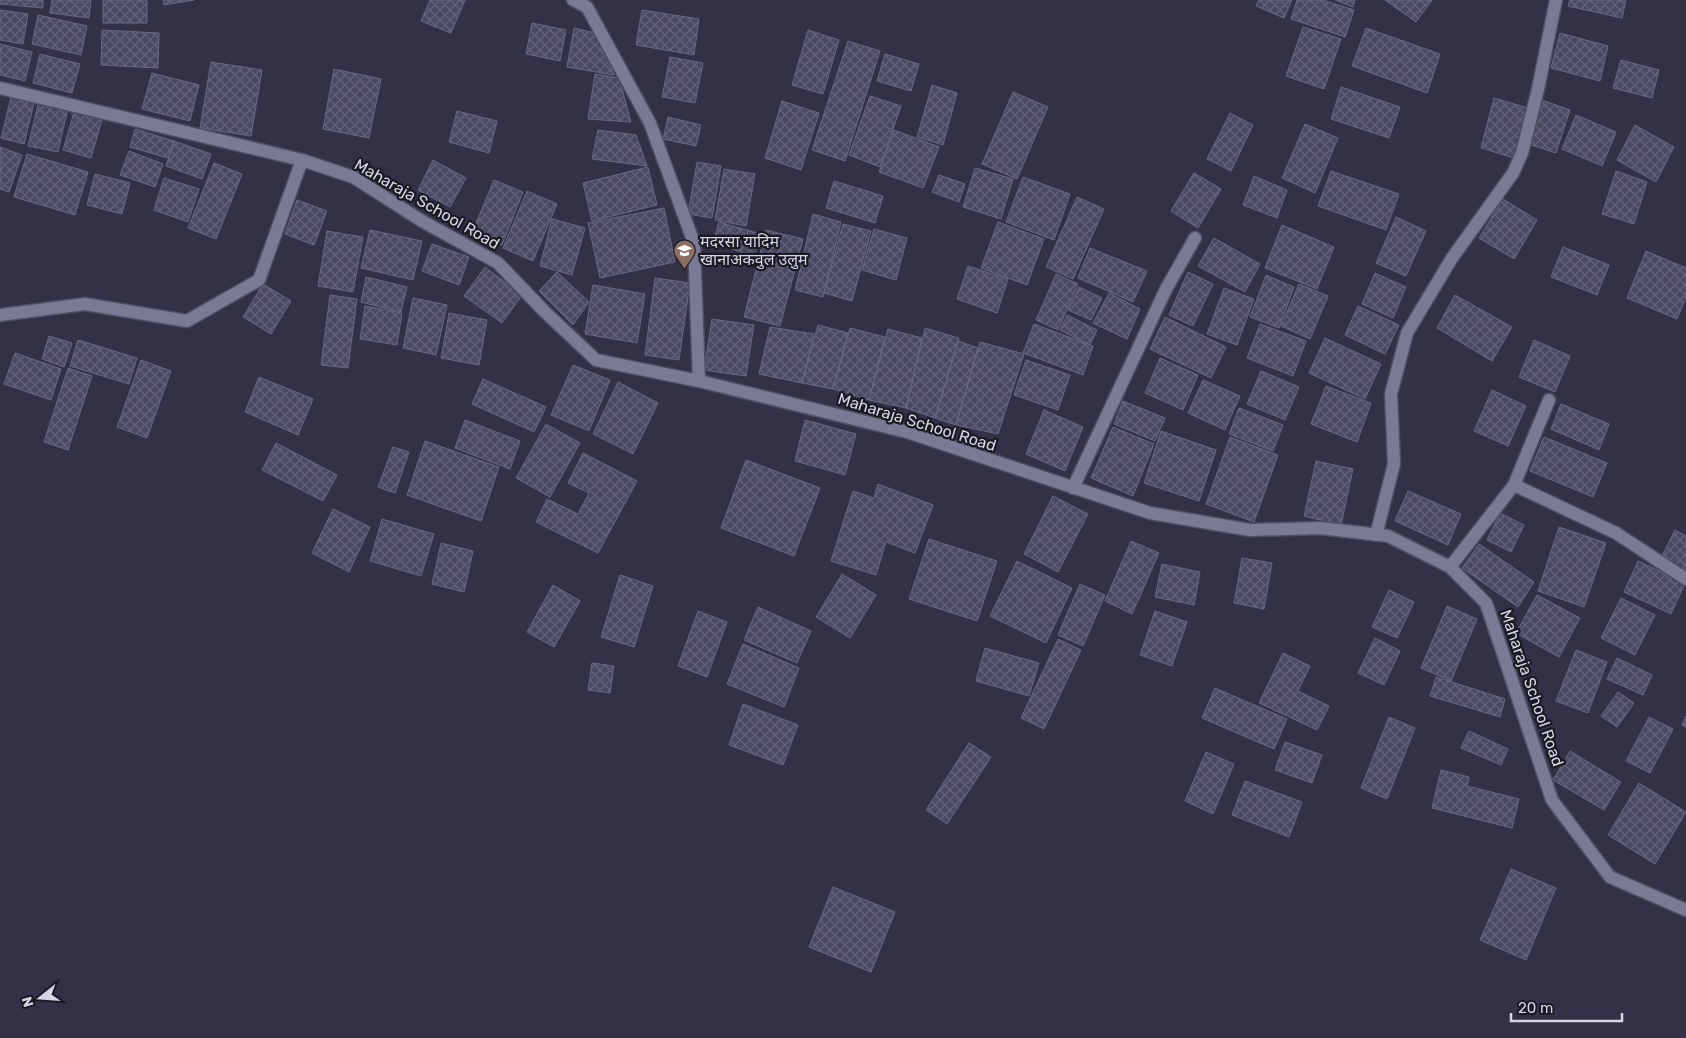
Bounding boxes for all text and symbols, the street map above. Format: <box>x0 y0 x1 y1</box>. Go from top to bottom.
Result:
street label: Maharaja School Road <box>351 155 503 253</box>
place label: मदरसा यादिम खानाअकवुल उलुम <box>700 232 808 270</box>
school or university icon: मदरसा यादिम खानाअकवुल उलुम <box>672 238 696 269</box>
street label: Maharaja School Road <box>836 389 998 455</box>
street label: Maharaja School Road <box>1496 607 1568 769</box>
north arrow <box>15 973 65 1023</box>
scale bar <box>1511 990 1622 1022</box>
text: N <box>18 994 38 1009</box>
text: 20 m <box>1518 999 1553 1017</box>

